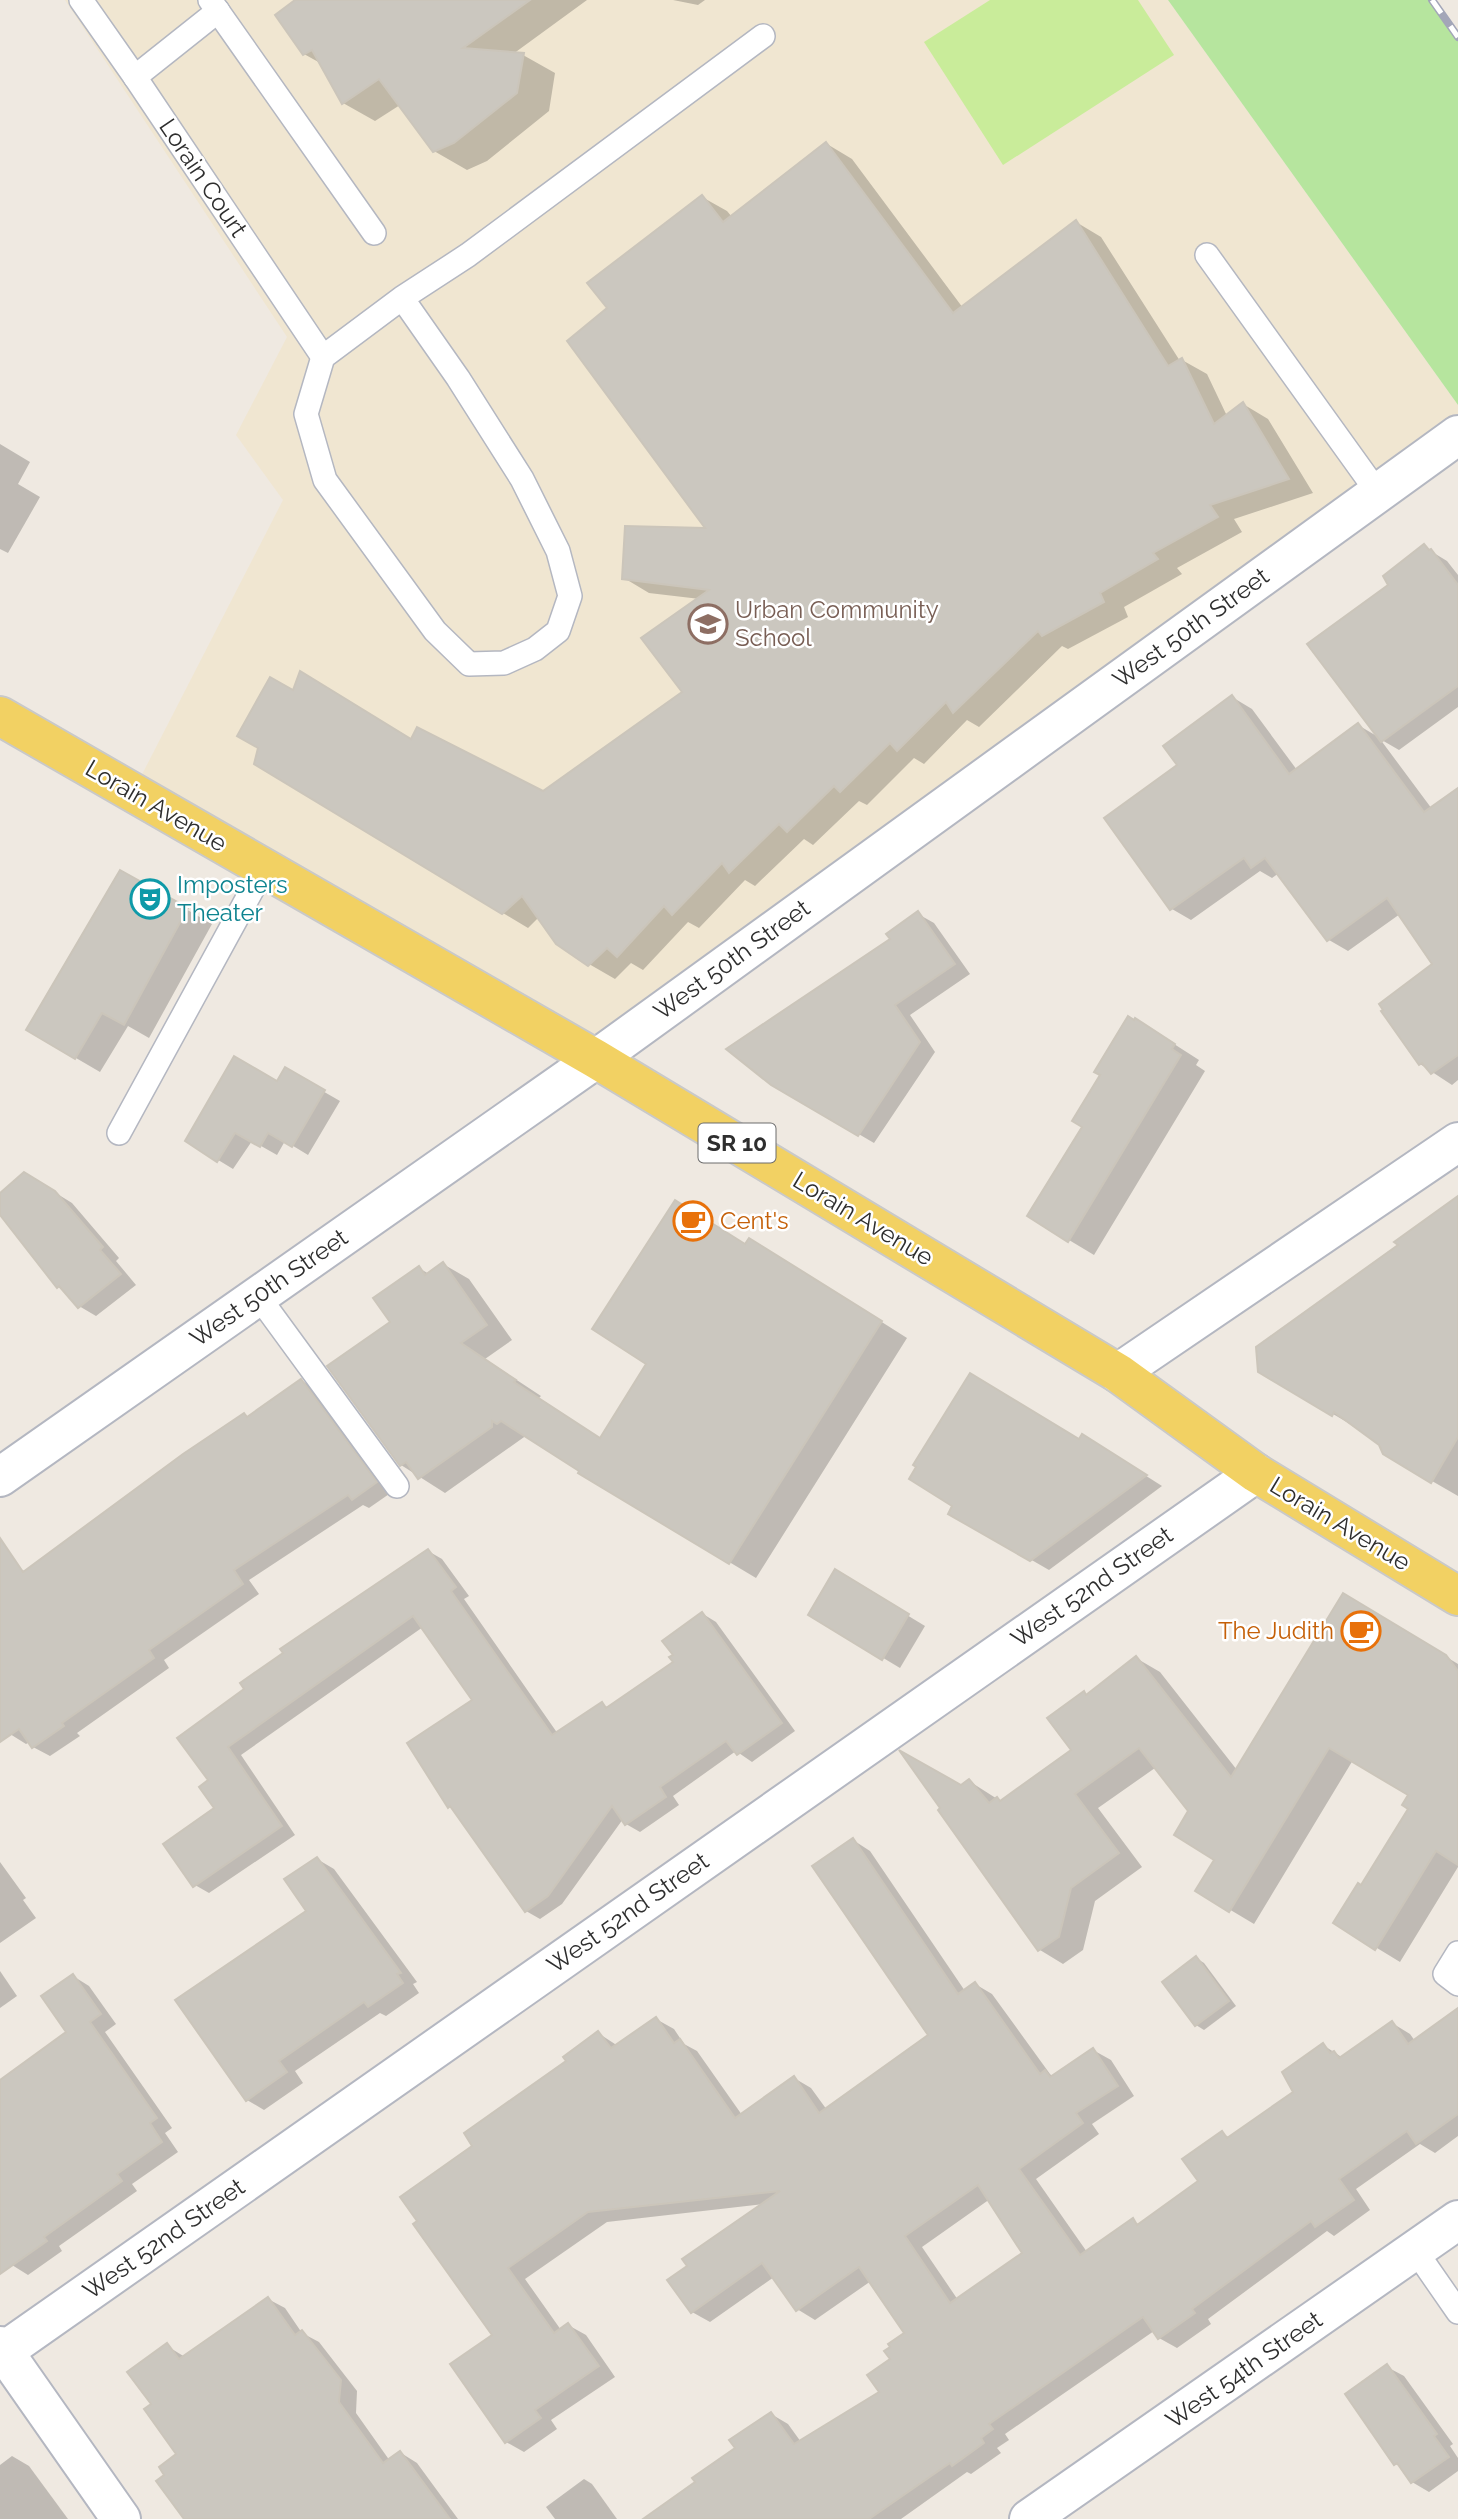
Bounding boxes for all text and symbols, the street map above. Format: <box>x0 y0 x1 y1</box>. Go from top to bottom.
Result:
street label: Lorain Court <box>153 113 254 242</box>
street label: West 50th Street <box>1107 561 1274 694</box>
place label: Urban Community School <box>735 595 939 652</box>
school or university icon: Urban Community School <box>687 603 729 645</box>
street label: Lorain Avenue <box>80 753 232 858</box>
place label: Imposters Theater <box>177 870 288 927</box>
theatre icon: Imposters Theater <box>129 878 171 920</box>
street label: West 50th Street <box>648 893 815 1026</box>
road number: SR 10 <box>698 1124 776 1162</box>
street label: Lorain Avenue <box>788 1165 939 1272</box>
cafe icon: Cent's <box>672 1200 714 1242</box>
place label: Cent's <box>720 1206 789 1235</box>
street label: West 50th Street <box>184 1222 353 1353</box>
street label: Lorain Avenue <box>1265 1470 1416 1577</box>
street label: West 52nd Street <box>1005 1520 1178 1653</box>
cafe icon: The Judith <box>1340 1610 1382 1652</box>
place label: The Judith <box>1218 1616 1334 1645</box>
street label: West 52nd Street <box>541 1846 714 1979</box>
street label: West 52nd Street <box>77 2172 250 2305</box>
street label: West 54th Street <box>1160 2305 1327 2434</box>

